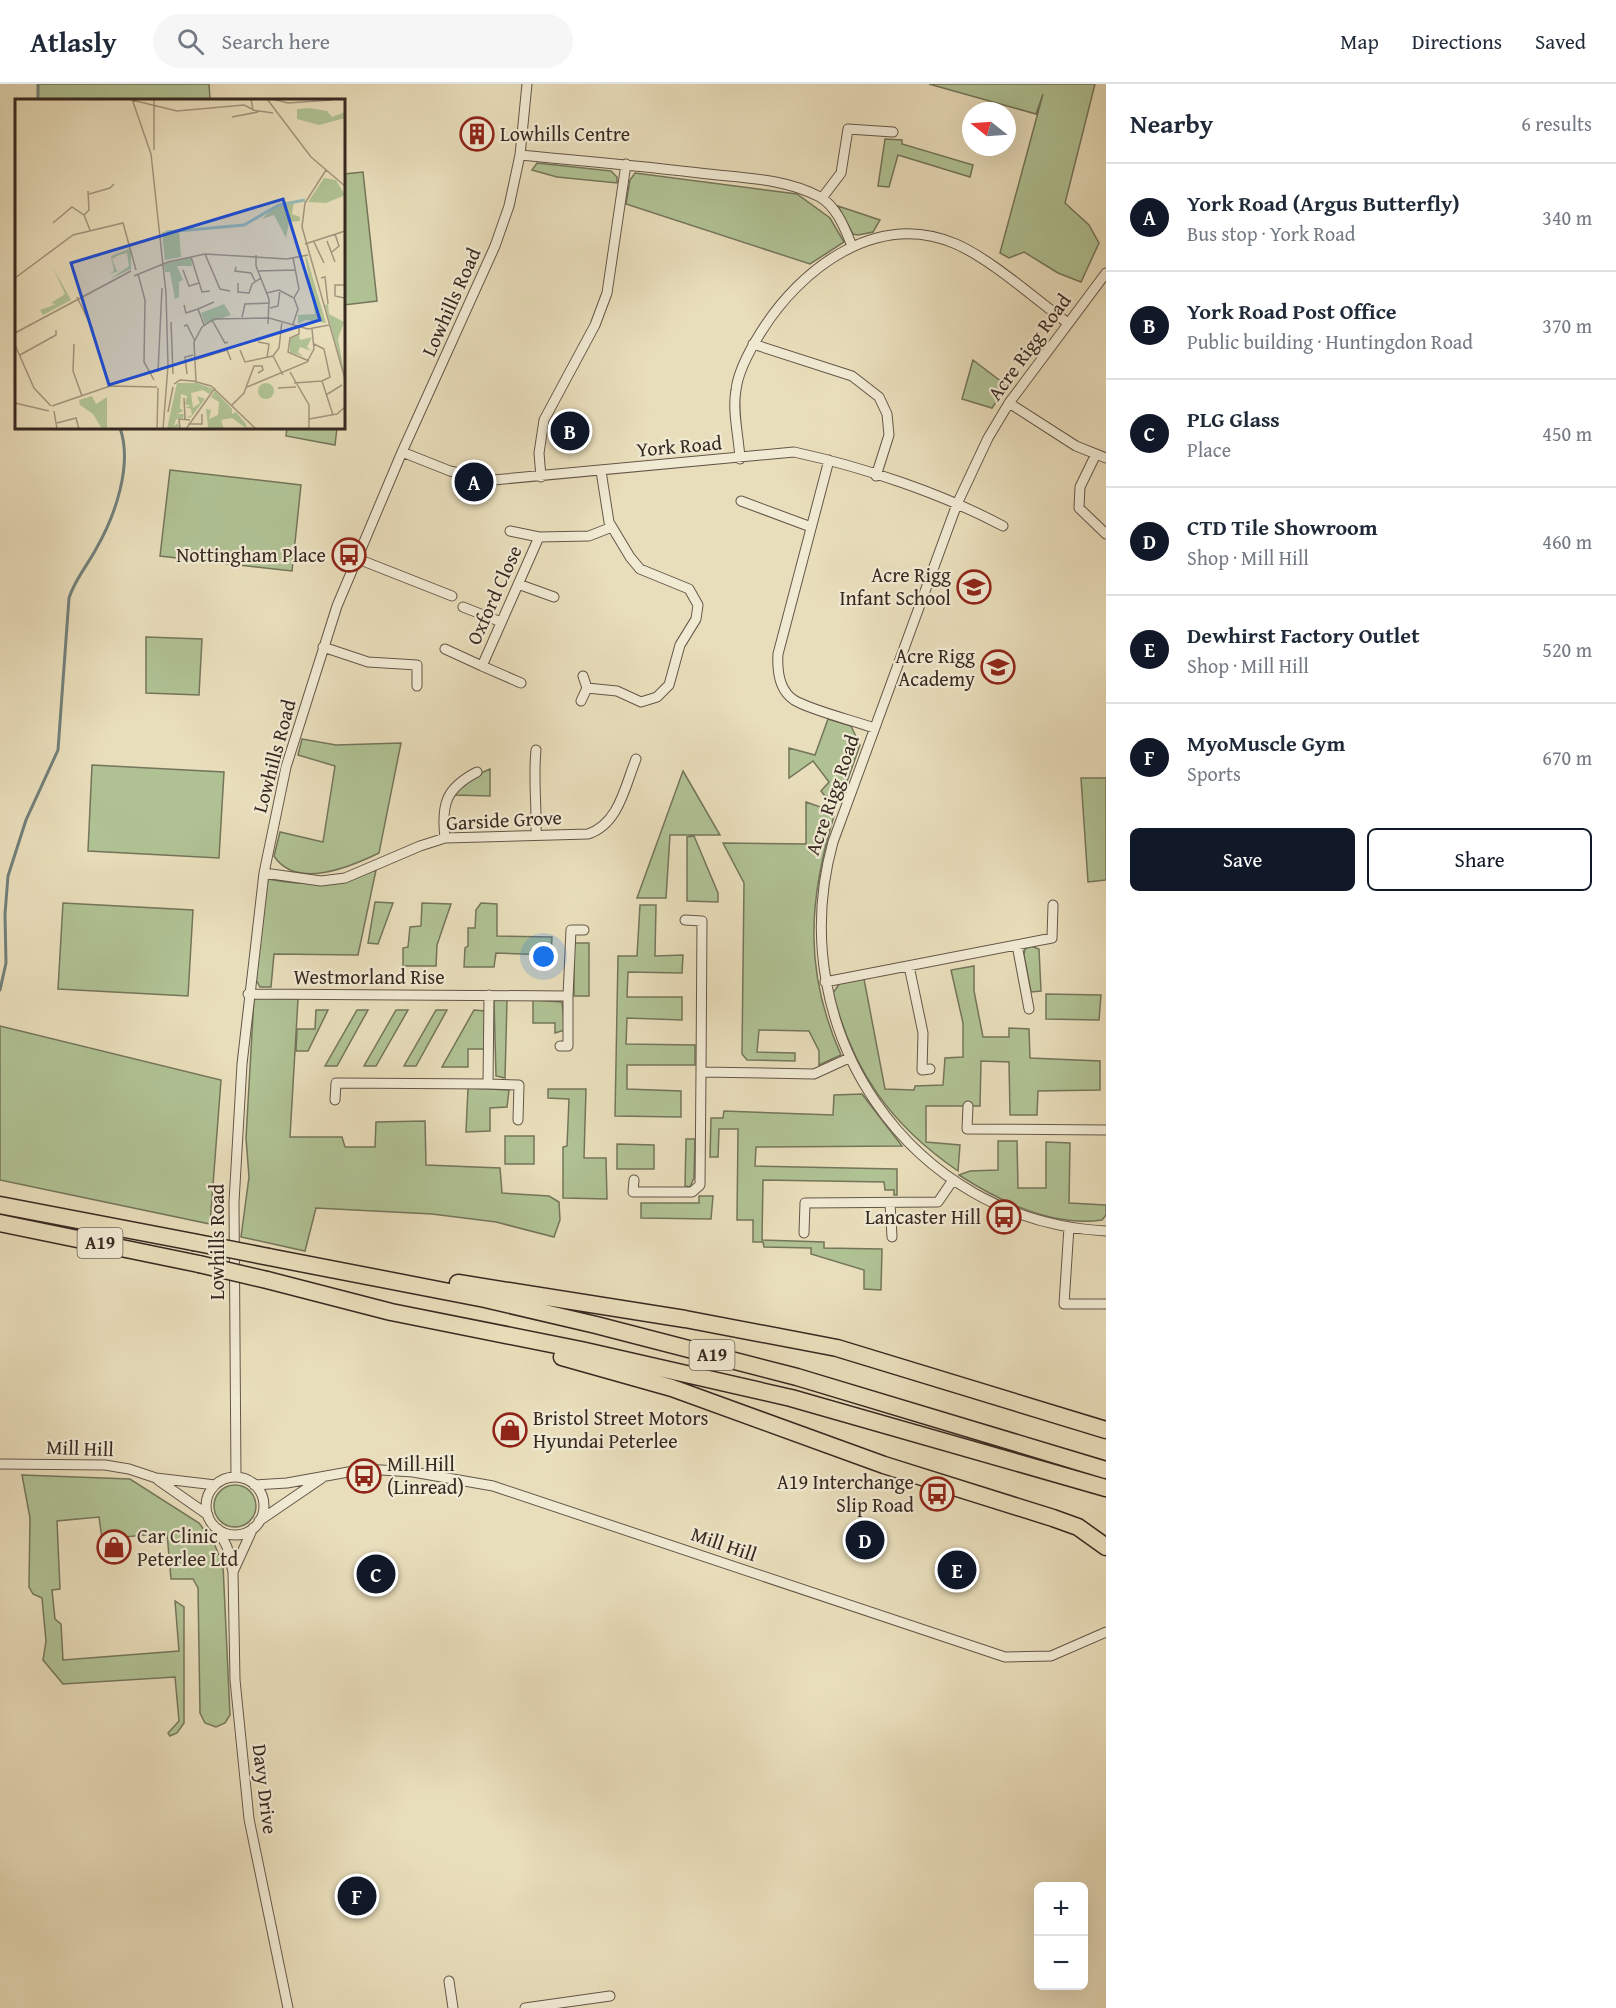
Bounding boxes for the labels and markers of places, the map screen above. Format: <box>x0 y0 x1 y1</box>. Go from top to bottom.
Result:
building icon: Lowhills Centre <box>459 116 495 152</box>
place label: Lowhills Centre <box>500 119 630 148</box>
pin: B <box>550 408 590 454</box>
pin: A <box>454 460 494 504</box>
bus stop icon: Nottingham Place <box>331 537 367 573</box>
place label: Nottingham Place <box>176 540 326 569</box>
place label: Acre Rigg Infant School <box>839 560 951 612</box>
school or university icon: Acre Rigg Infant School <box>956 569 992 605</box>
place label: Acre Rigg Academy <box>895 641 975 693</box>
school or university icon: Acre Rigg Academy <box>980 649 1016 685</box>
bus stop icon: Lancaster Hill <box>986 1199 1022 1235</box>
place label: Lancaster Hill <box>865 1202 981 1231</box>
place label: Bristol Street Motors Hyundai Peterlee <box>533 1403 709 1455</box>
shop icon: Bristol Street Motors Hyundai Peterlee <box>492 1412 528 1448</box>
place label: Mill Hill (Linread) <box>387 1449 464 1501</box>
bus stop icon: Mill Hill (Linread) <box>346 1458 382 1494</box>
place label: A19 Interchange Slip Road <box>777 1467 914 1519</box>
bus stop icon: A19 Interchange Slip Road <box>919 1476 955 1512</box>
pin: D <box>846 1518 884 1562</box>
place label: Car Clinic Peterlee Ltd <box>137 1521 238 1573</box>
shop icon: Car Clinic Peterlee Ltd <box>96 1529 132 1565</box>
pin: E <box>938 1548 976 1592</box>
pin: C <box>356 1552 395 1596</box>
pin: F <box>338 1874 376 1918</box>

